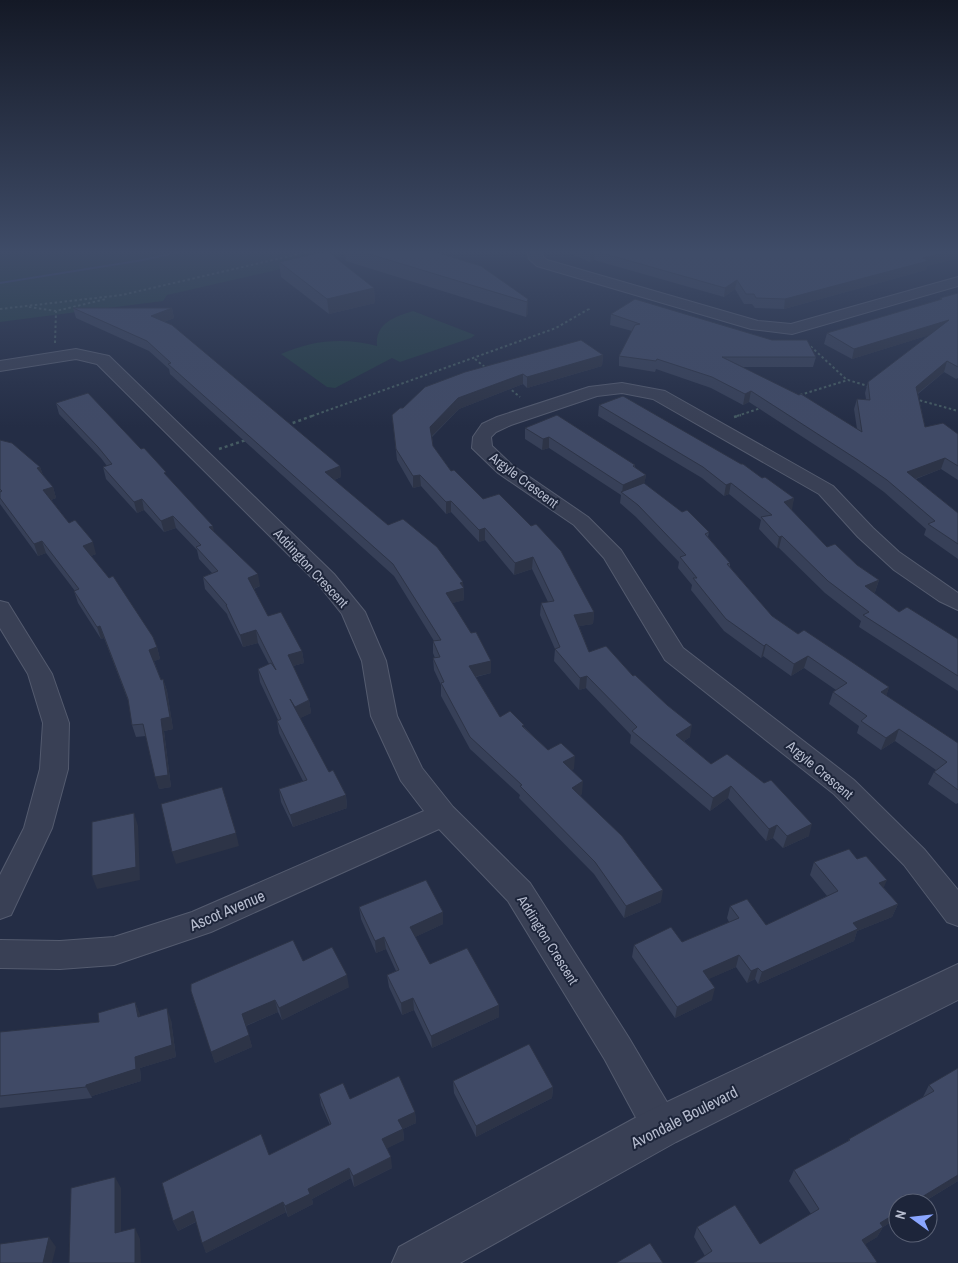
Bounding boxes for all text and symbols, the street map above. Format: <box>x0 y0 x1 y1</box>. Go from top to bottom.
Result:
street label: Argyle Crescent <box>485 448 562 512</box>
street label: Addington Crescent <box>269 524 352 611</box>
street label: Argyle Crescent <box>782 736 857 803</box>
street label: Ascot Avenue <box>185 884 268 936</box>
street label: Addington Crescent <box>513 891 583 988</box>
street label: Avondale Boulevard <box>626 1081 741 1154</box>
north arrow <box>888 1193 938 1243</box>
text: N <box>891 1208 910 1221</box>

